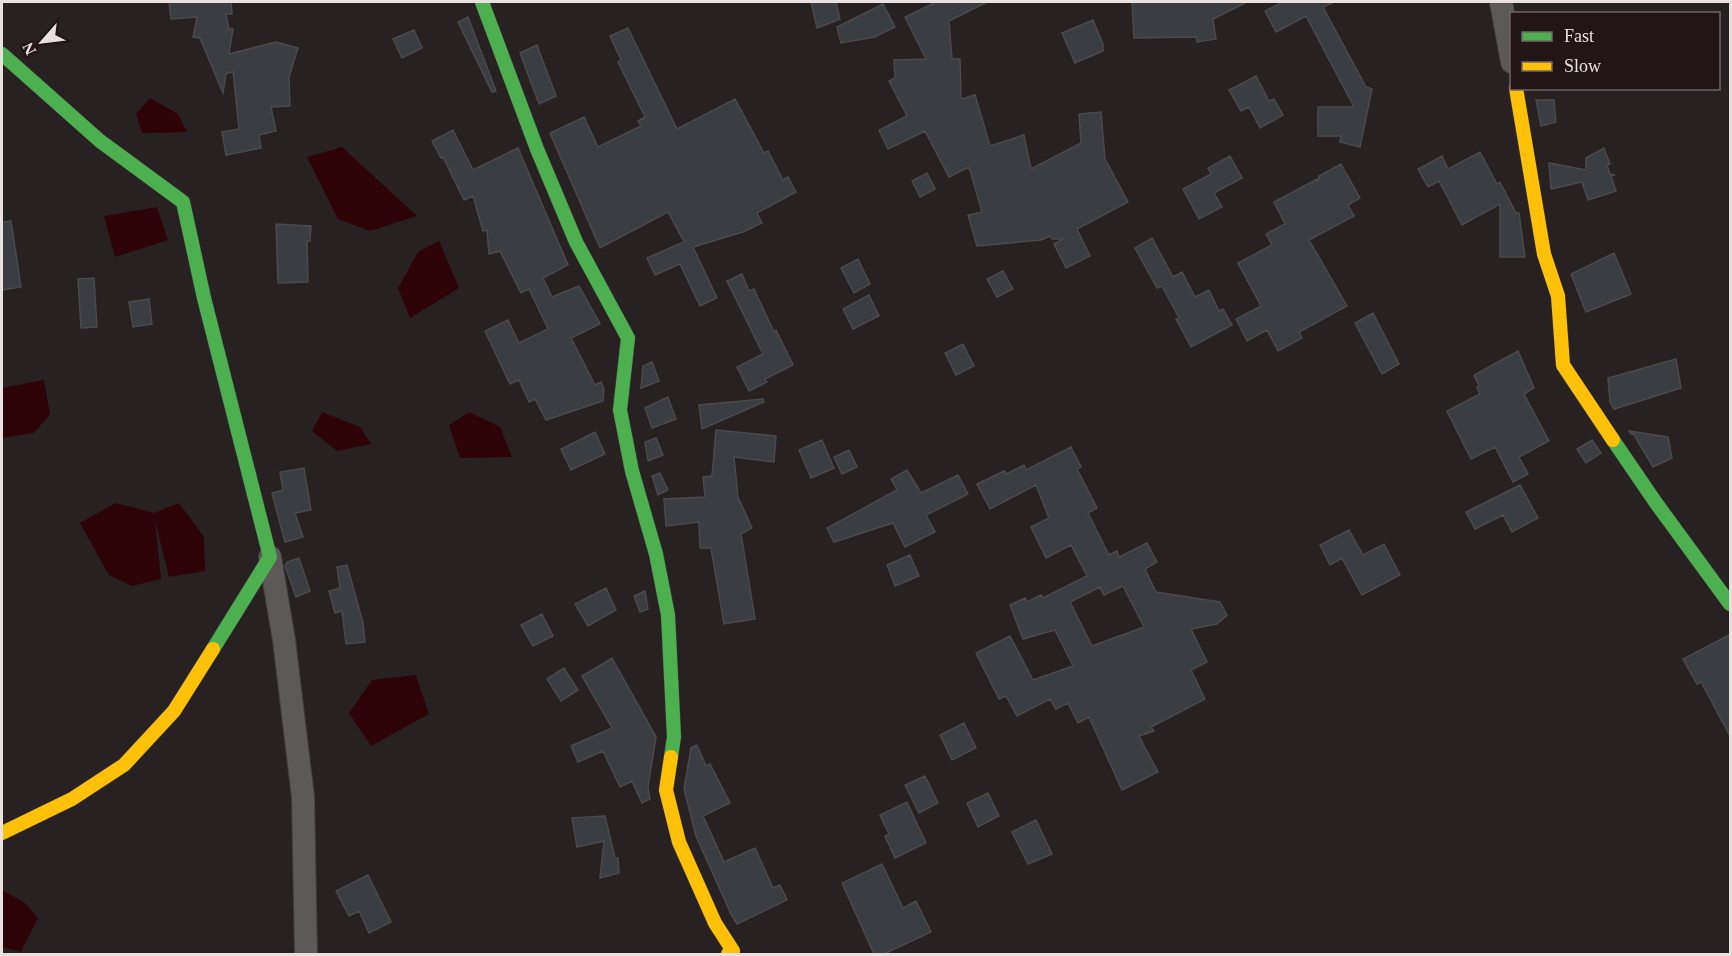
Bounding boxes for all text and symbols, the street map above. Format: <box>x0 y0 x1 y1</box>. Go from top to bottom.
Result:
north arrow <box>12 12 72 72</box>
legend <box>1510 12 1720 90</box>
text: Fast <box>1564 26 1594 46</box>
text: N <box>19 39 39 58</box>
text: Slow <box>1564 56 1601 76</box>

